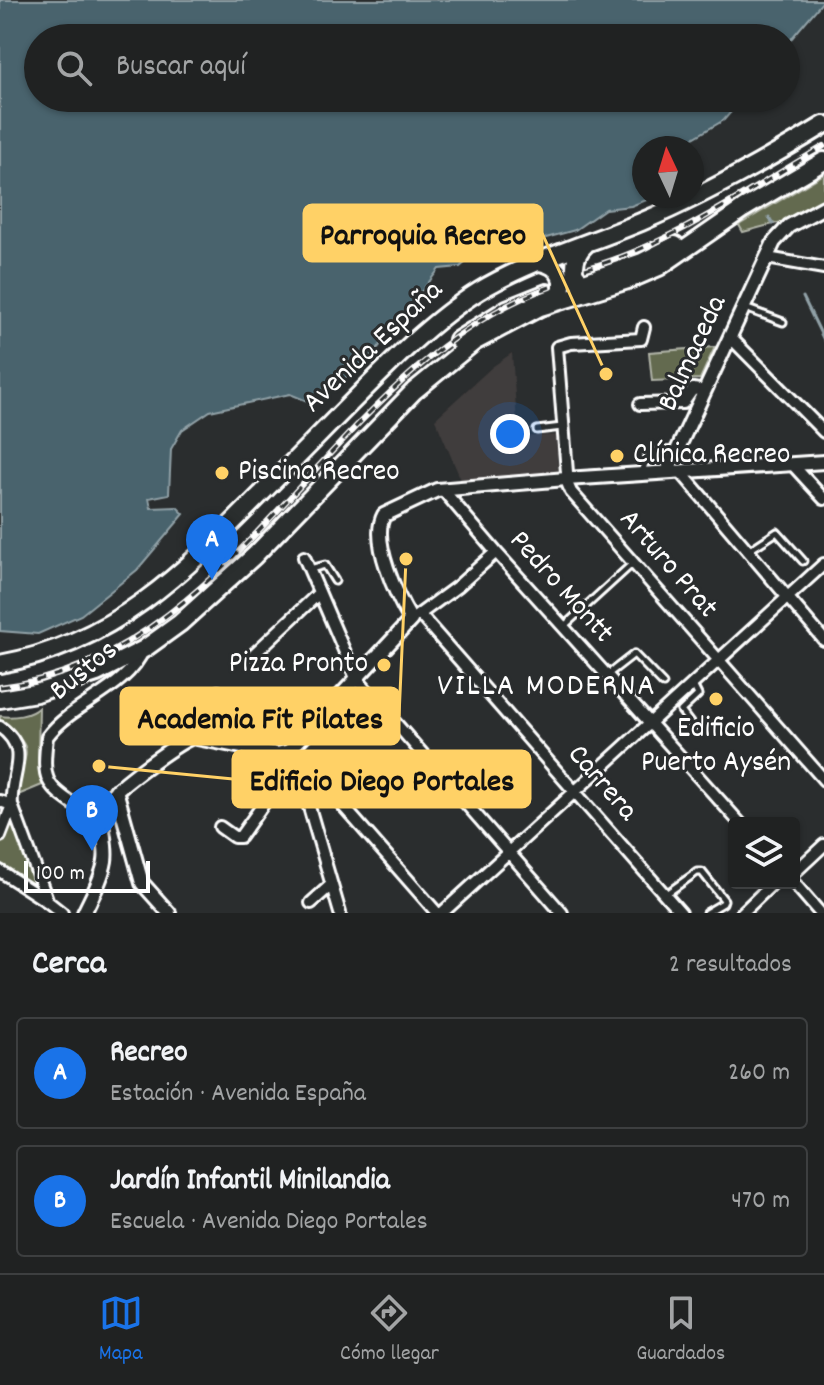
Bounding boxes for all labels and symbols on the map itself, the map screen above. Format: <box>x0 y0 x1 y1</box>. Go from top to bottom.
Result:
north arrow <box>632 136 704 208</box>
callout: Parroquia Recreo <box>304 205 542 261</box>
text: Parroquia Recreo <box>320 215 526 261</box>
street label: Avenida España <box>294 271 455 425</box>
street label: Balmaceda <box>648 288 740 419</box>
your location <box>490 414 530 454</box>
place label: Clínica Recreo <box>633 435 790 478</box>
marker: Clínica Recreo <box>608 447 626 465</box>
place label: Piscina Recreo <box>238 452 400 495</box>
marker: Piscina Recreo <box>213 464 231 482</box>
street label: Arturo Prat <box>607 501 727 629</box>
pin: A <box>186 514 238 580</box>
street label: Pedro Montt <box>497 522 623 654</box>
street label: Bustos <box>42 631 128 713</box>
place label: Pizza Pronto <box>229 644 368 687</box>
marker: Pizza Pronto <box>375 656 393 674</box>
district label: VILLA MODERNA <box>437 665 657 711</box>
callout: Academia Fit Pilates <box>121 688 399 744</box>
marker: Edificio Puerto Aysén <box>707 690 725 708</box>
text: Academia Fit Pilates <box>137 699 383 745</box>
place label: Edificio Puerto Aysén <box>641 709 791 786</box>
street label: Carrera <box>555 736 647 833</box>
callout: Edificio Diego Portales <box>233 751 530 807</box>
text: Edificio Diego Portales <box>249 761 515 807</box>
pin: B <box>66 785 118 851</box>
scale bar <box>24 857 150 893</box>

